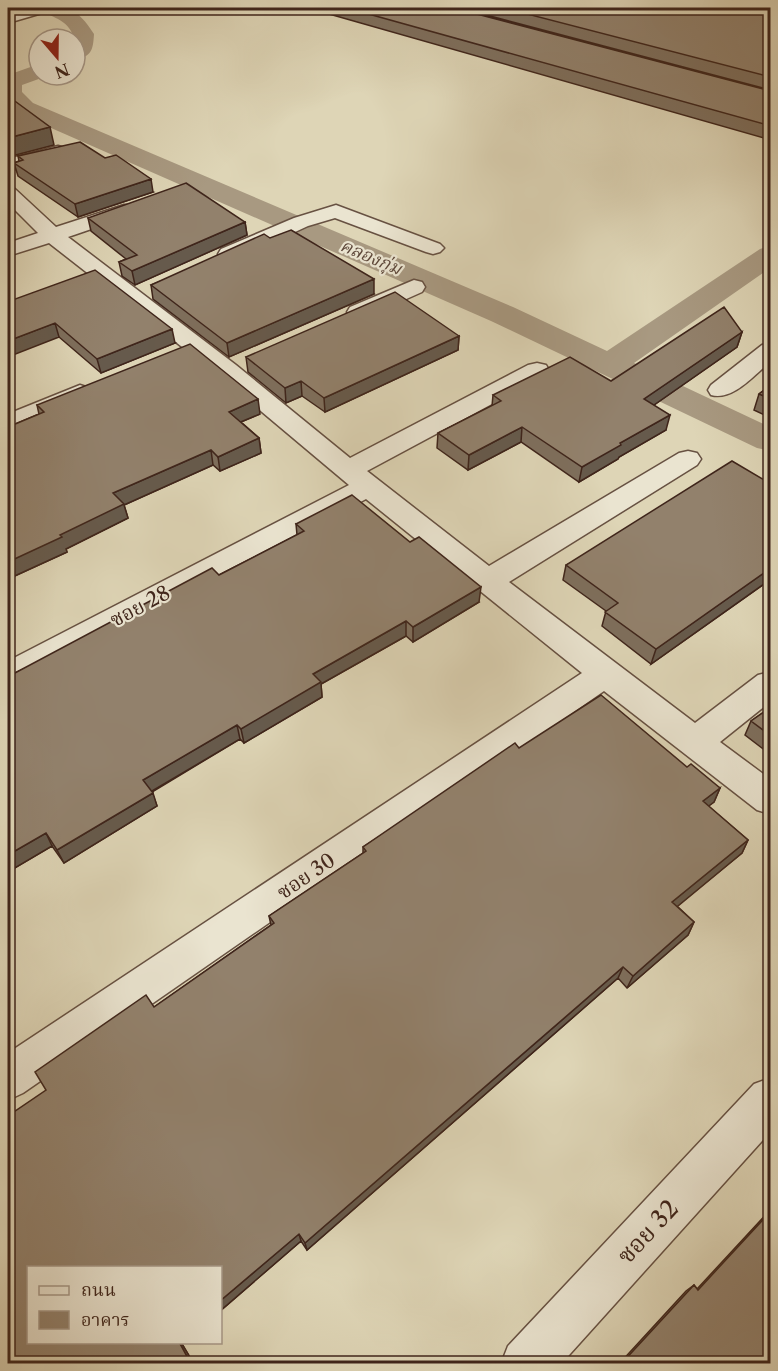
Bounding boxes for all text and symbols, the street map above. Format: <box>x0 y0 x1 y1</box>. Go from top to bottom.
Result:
north arrow <box>27 27 87 87</box>
text: N <box>52 59 72 83</box>
water label: คลองกุ่ม <box>337 234 406 281</box>
street label: ซอย 28 <box>106 580 174 632</box>
street label: ซอย 30 <box>272 848 340 904</box>
street label: ซอย 32 <box>611 1194 684 1269</box>
legend <box>27 1266 222 1344</box>
text: ถนน <box>81 1279 116 1301</box>
text: อาคาร <box>81 1309 130 1331</box>

